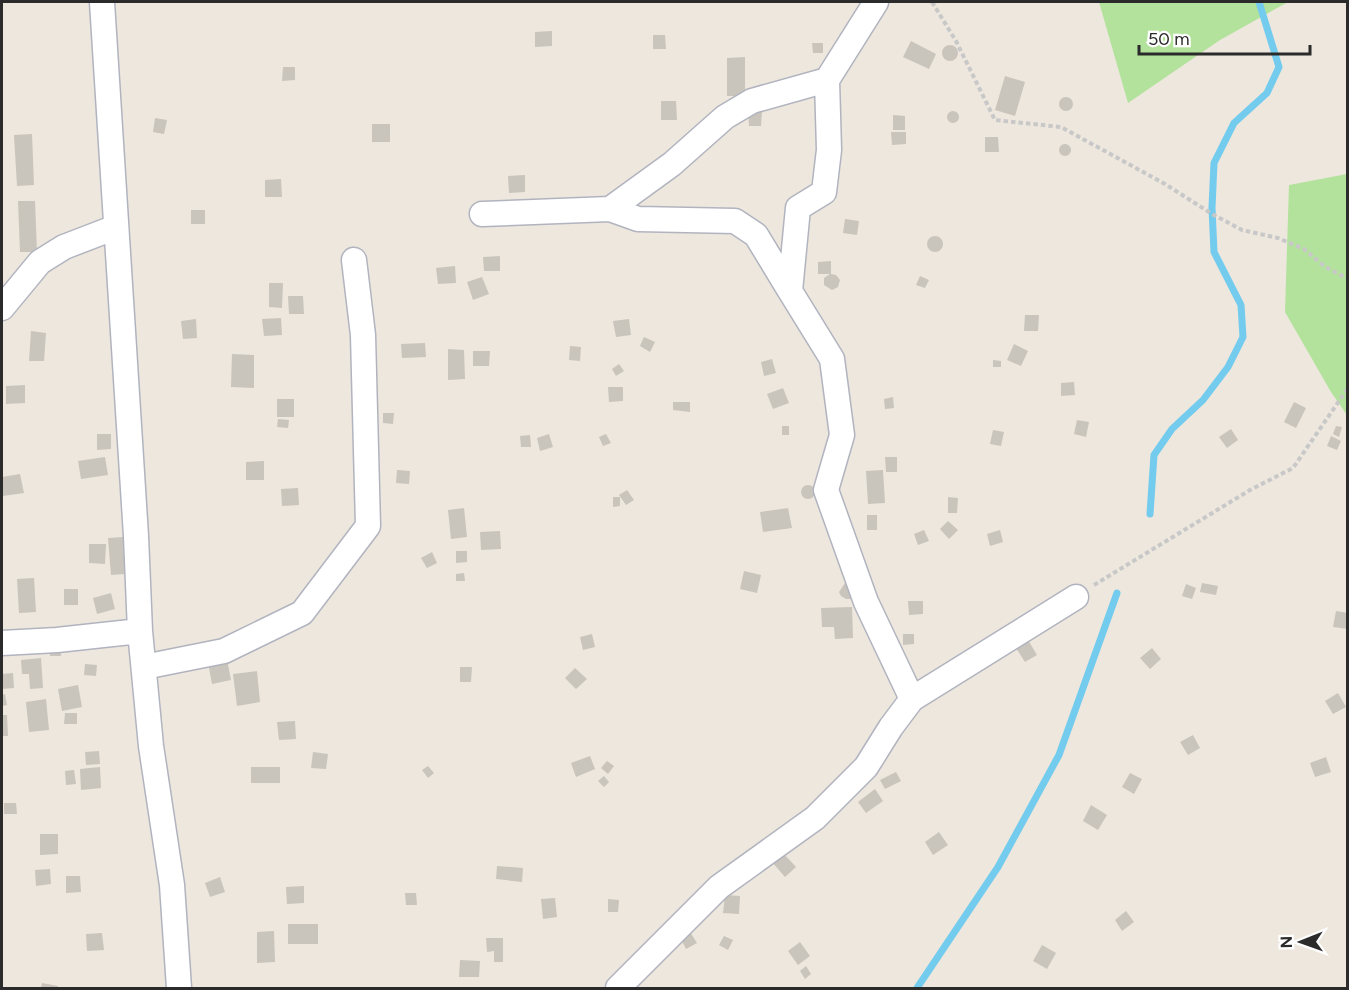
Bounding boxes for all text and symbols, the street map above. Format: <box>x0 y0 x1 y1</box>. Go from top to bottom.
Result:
scale bar <box>1139 18 1310 56</box>
text: 50 m <box>1148 28 1190 50</box>
north arrow <box>1271 912 1331 972</box>
text: N <box>1277 936 1296 949</box>

